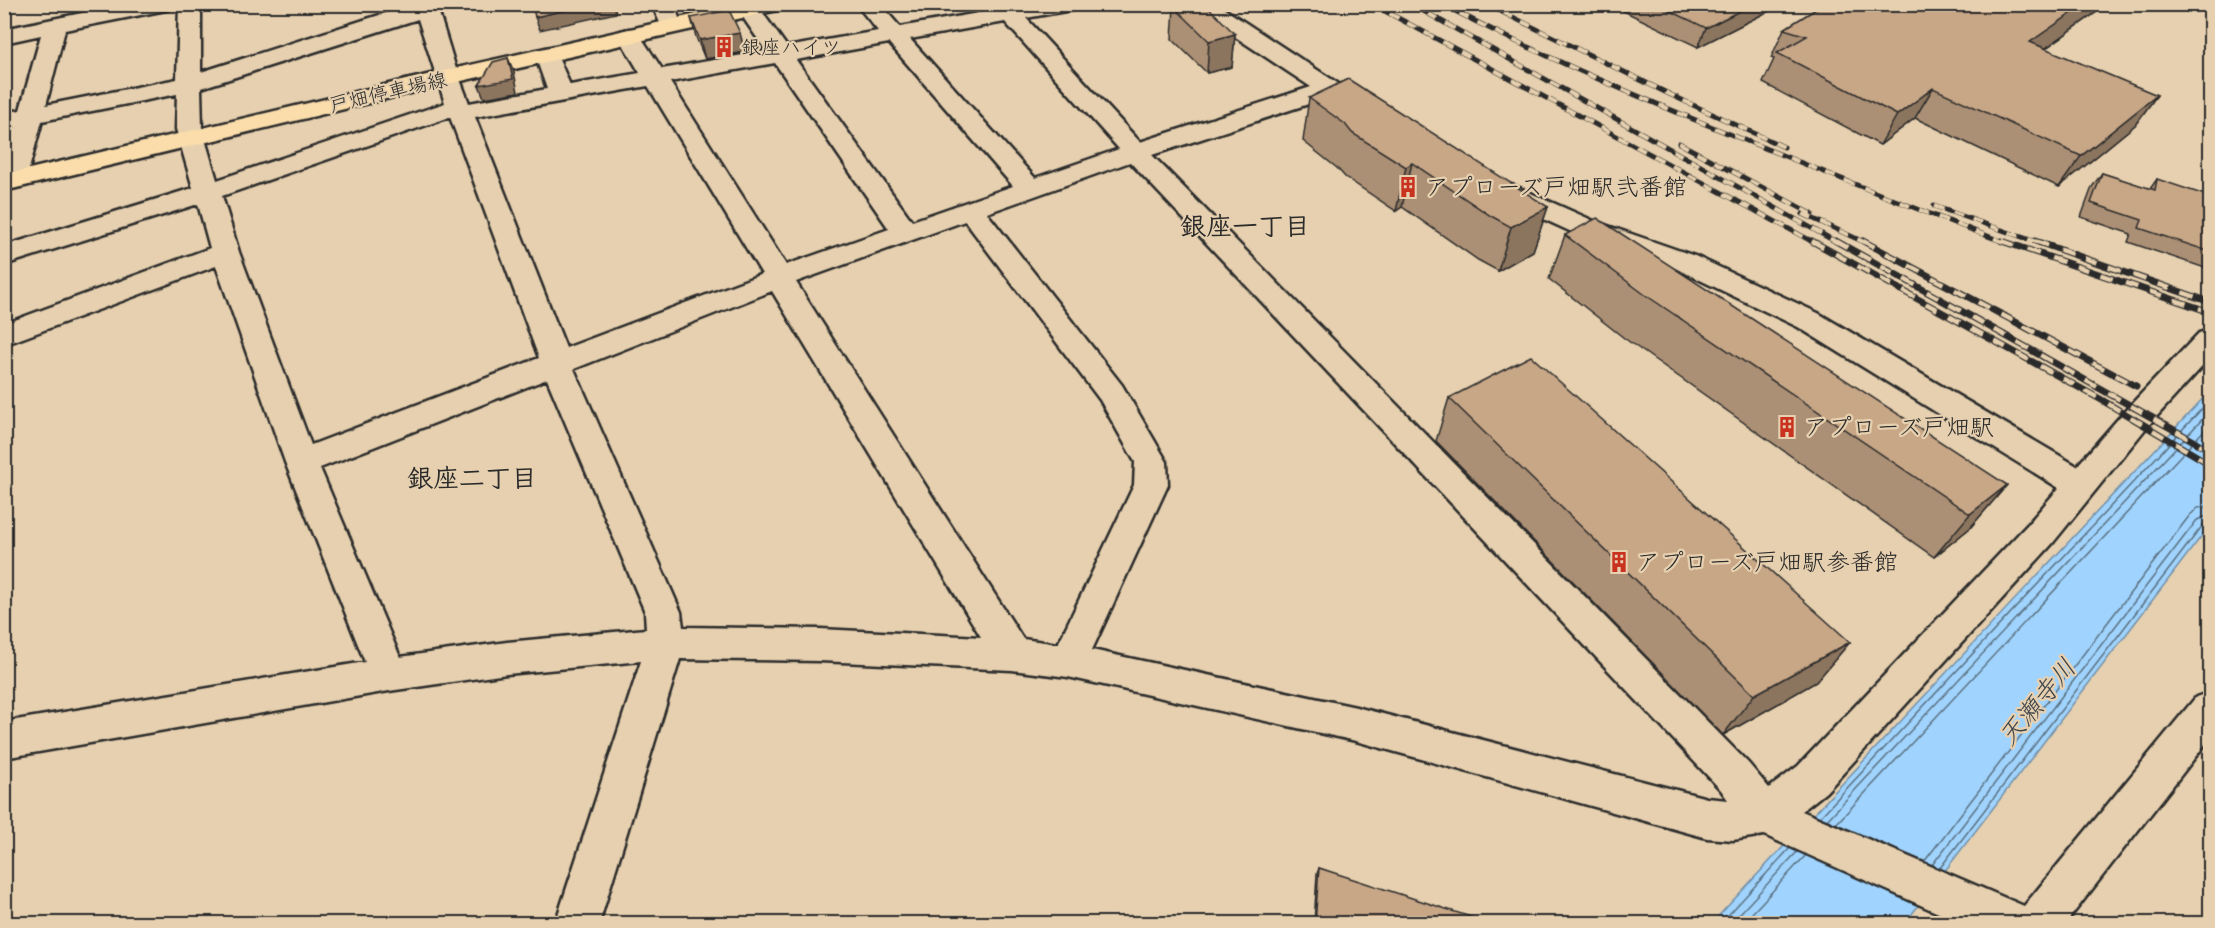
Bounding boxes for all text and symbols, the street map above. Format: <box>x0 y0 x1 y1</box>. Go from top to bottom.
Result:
building icon: 銀座ハイツ <box>712 35 736 59</box>
place label: 銀座ハイツ <box>741 35 841 64</box>
street label: 戸畑停車場線 <box>327 67 450 122</box>
place label: アプローズ戸畑駅弐番館 <box>1425 172 1687 207</box>
building icon: アプローズ戸畑駅弐番館 <box>1396 175 1420 199</box>
district label: 銀座一丁目 <box>1180 210 1310 248</box>
place label: アプローズ戸畑駅 <box>1804 412 1994 447</box>
building icon: アプローズ戸畑駅 <box>1775 415 1799 439</box>
district label: 銀座二丁目 <box>407 462 537 500</box>
place label: アプローズ戸畑駅参番館 <box>1636 547 1898 582</box>
building icon: アプローズ戸畑駅参番館 <box>1607 550 1631 574</box>
water label: 天瀬寺川 <box>1991 652 2087 756</box>

